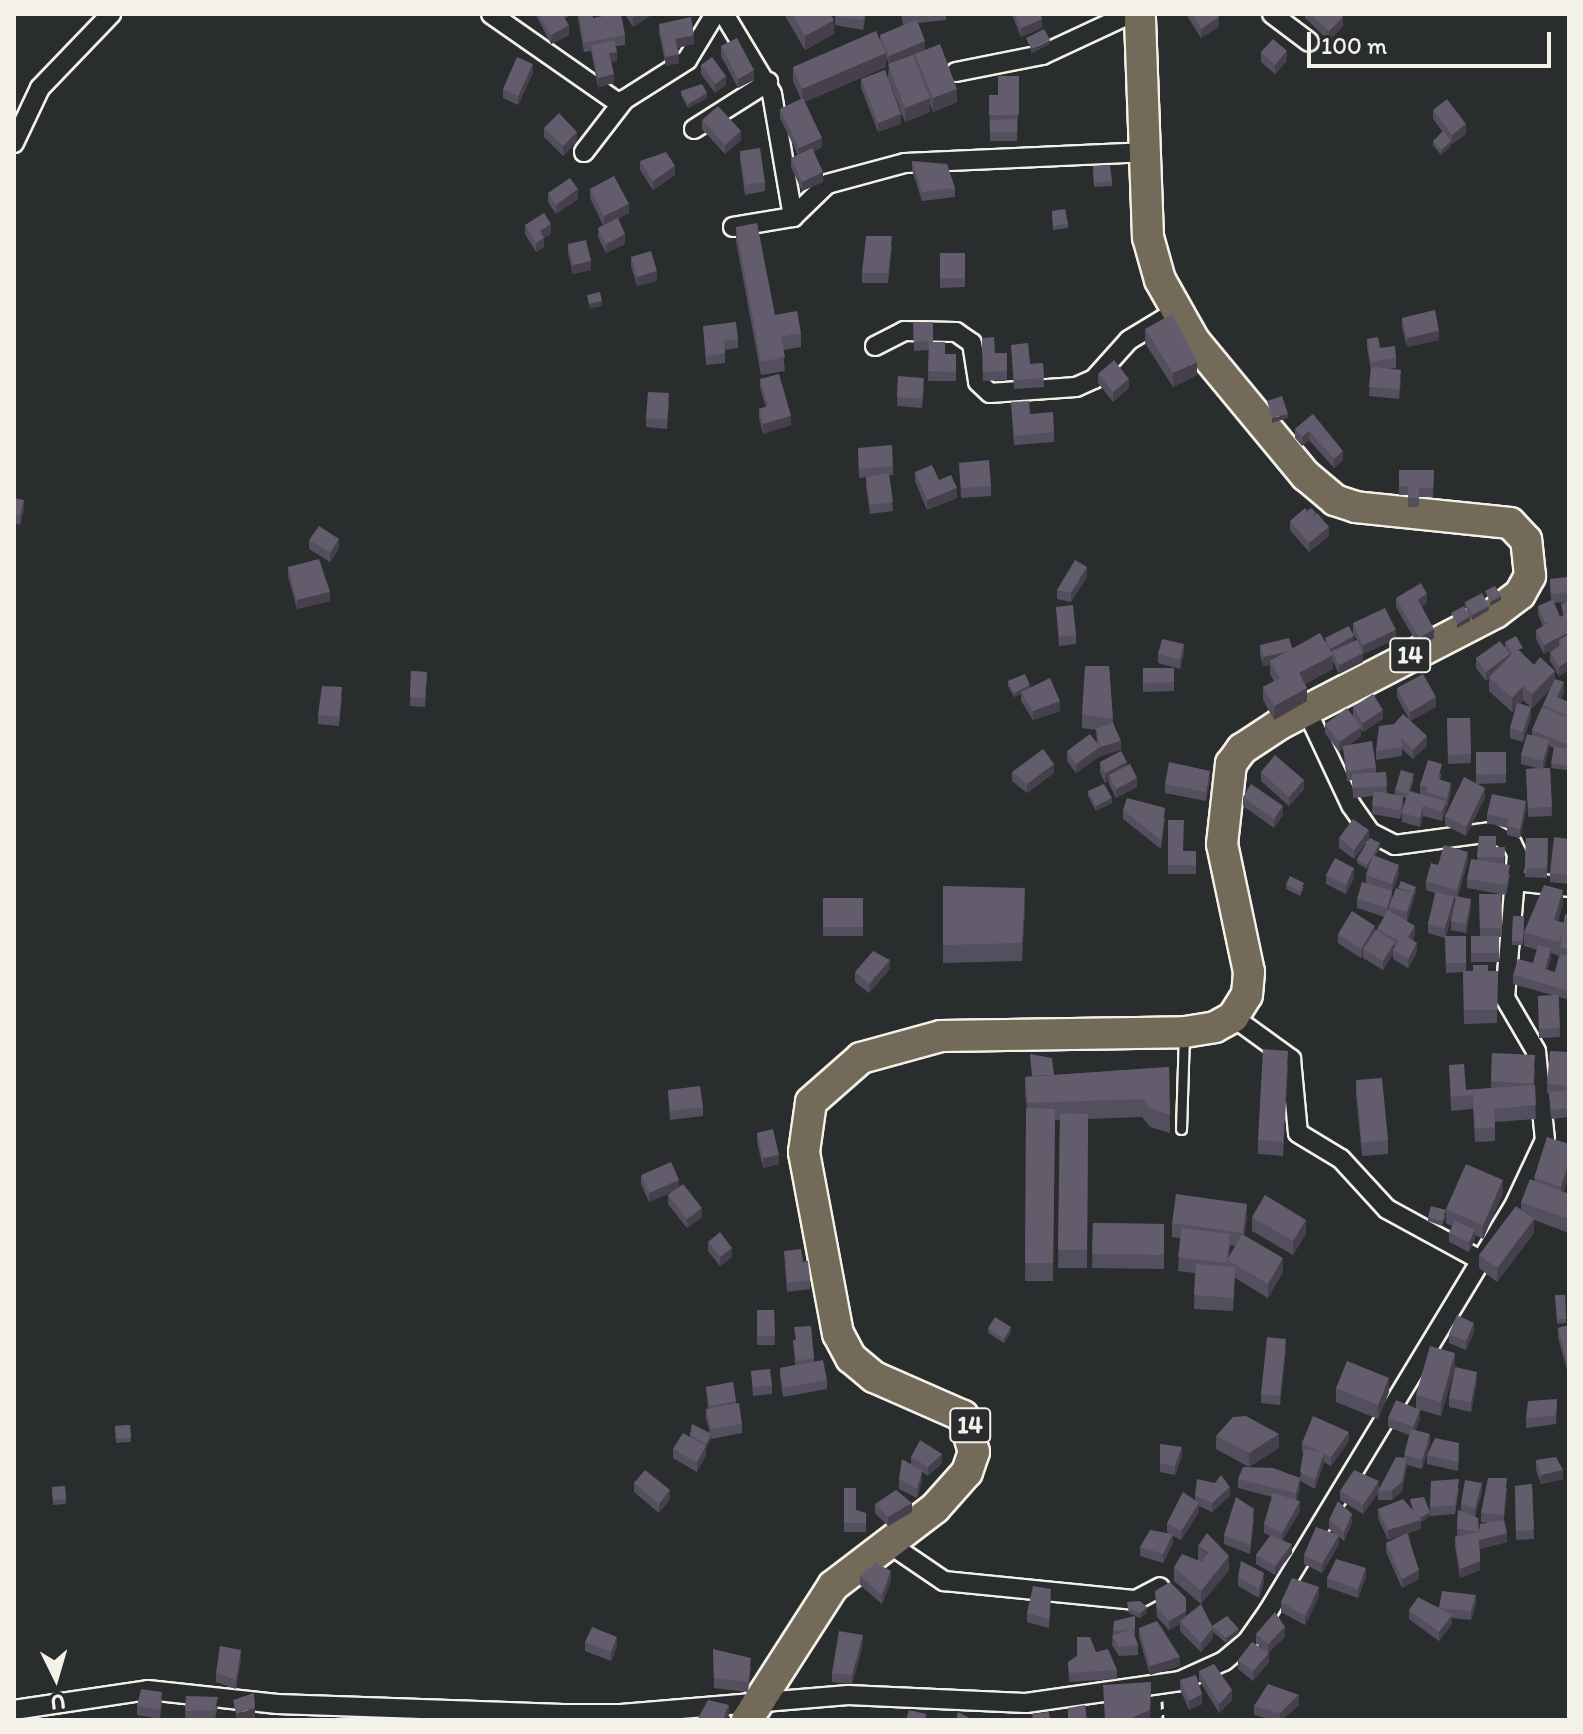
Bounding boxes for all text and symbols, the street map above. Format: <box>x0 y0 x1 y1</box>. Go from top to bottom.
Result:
scale bar <box>1311 16 1555 66</box>
text: 100 m <box>1321 31 1387 60</box>
road number: 14 <box>1388 635 1432 675</box>
road number: 14 <box>948 1405 992 1445</box>
north arrow <box>16 1638 96 1718</box>
text: U <box>50 1688 67 1716</box>

